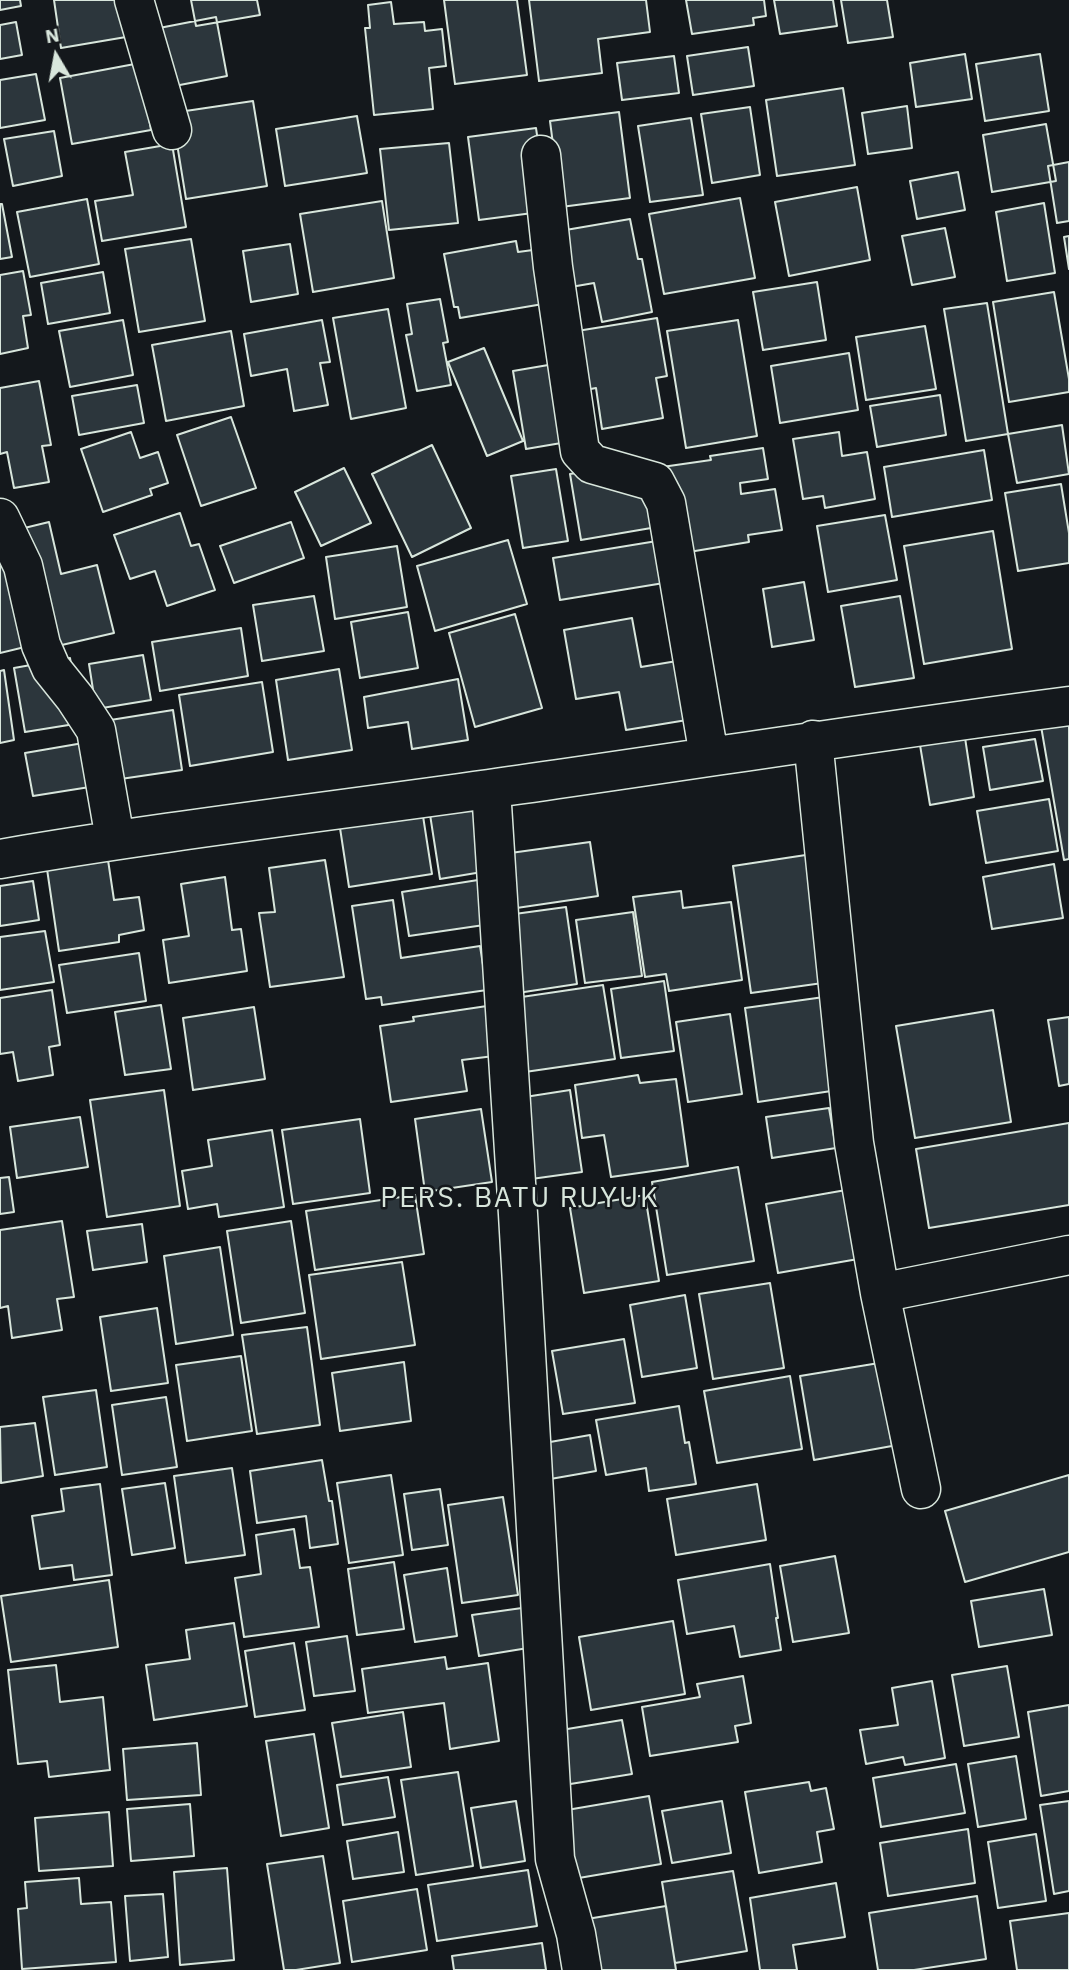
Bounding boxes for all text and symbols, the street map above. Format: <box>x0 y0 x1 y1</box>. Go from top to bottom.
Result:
north arrow <box>21 21 91 91</box>
text: N <box>43 22 61 48</box>
district label: PERS. BATU RUYUK <box>382 1182 658 1216</box>

